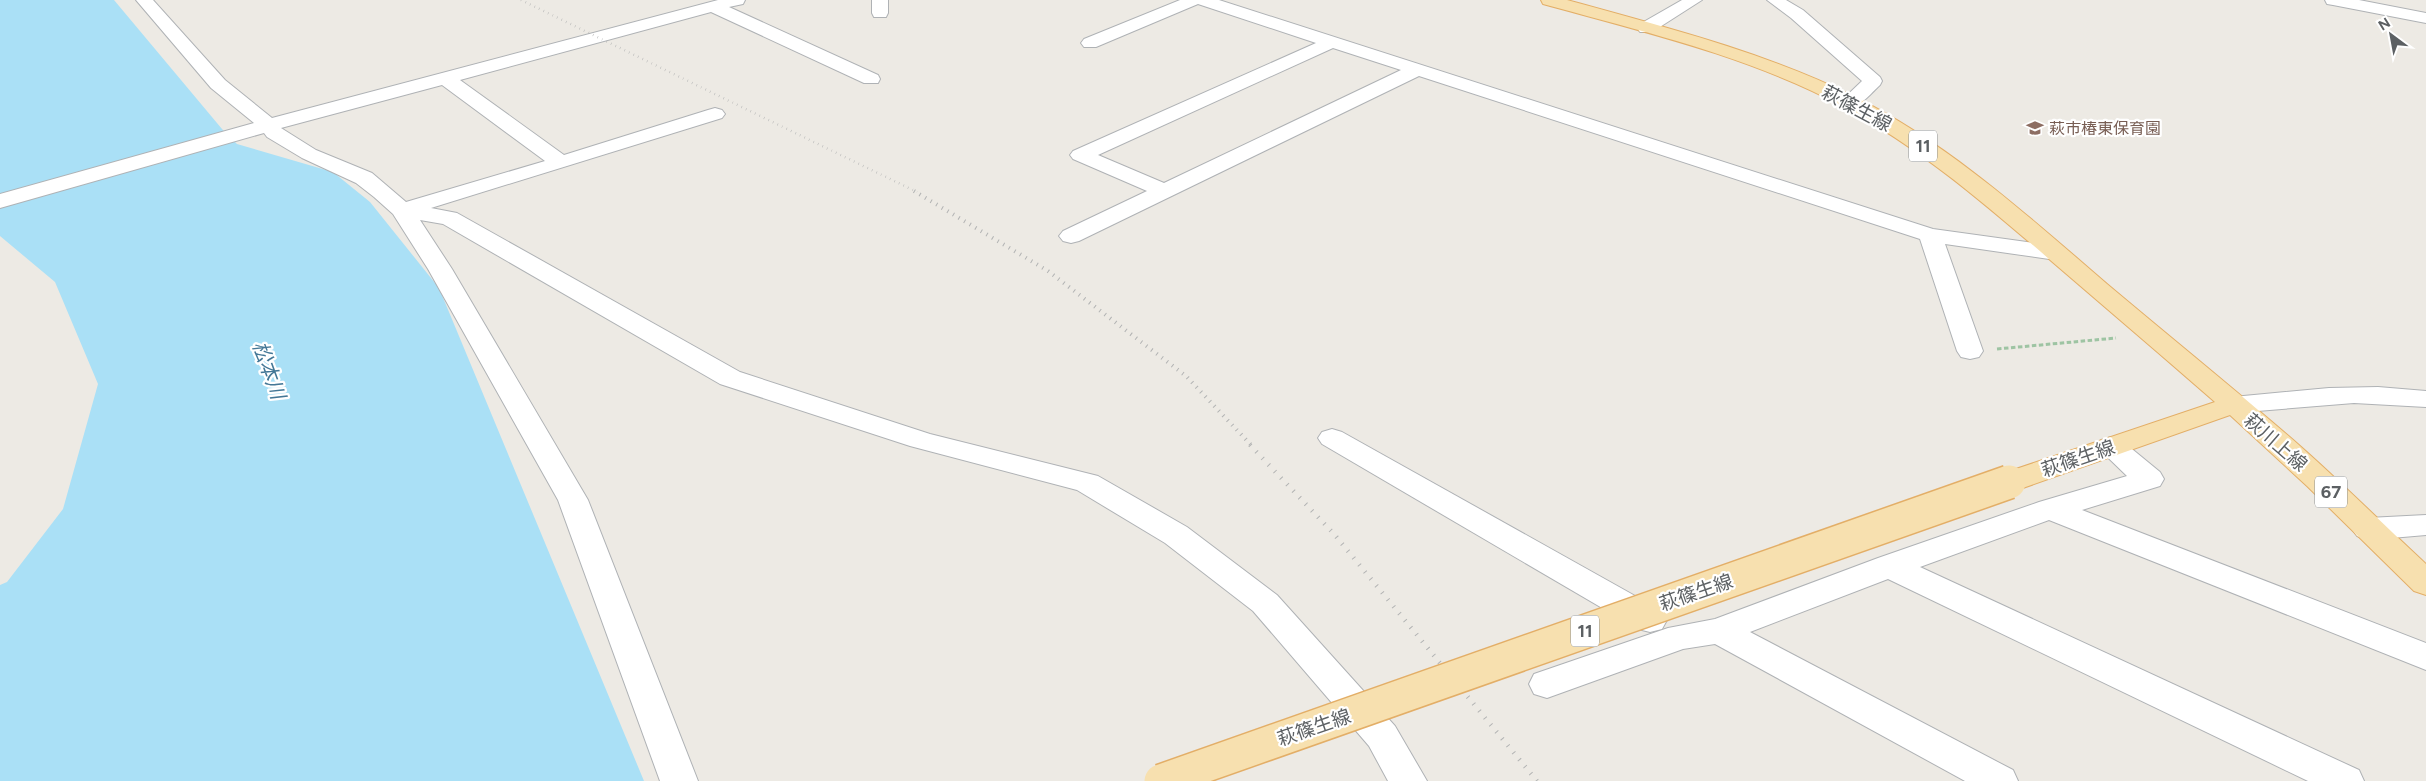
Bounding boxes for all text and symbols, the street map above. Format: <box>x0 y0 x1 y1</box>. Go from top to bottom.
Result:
north arrow <box>2366 10 2416 60</box>
text: N <box>2375 14 2393 34</box>
street label: 萩篠生線 <box>1818 80 1896 136</box>
school or university icon: 萩市椿東保育園 <box>2025 118 2045 138</box>
place label: 萩市椿東保育園 <box>2049 119 2161 138</box>
road number: 11 <box>1909 130 1937 162</box>
water label: 松本川 <box>247 338 291 404</box>
street label: 萩川上線 <box>2239 409 2312 476</box>
street label: 萩篠生線 <box>2038 435 2118 482</box>
road number: 67 <box>2315 477 2347 508</box>
street label: 萩篠生線 <box>1656 569 1736 616</box>
road number: 11 <box>1571 616 1599 646</box>
street label: 萩篠生線 <box>1274 704 1354 751</box>

